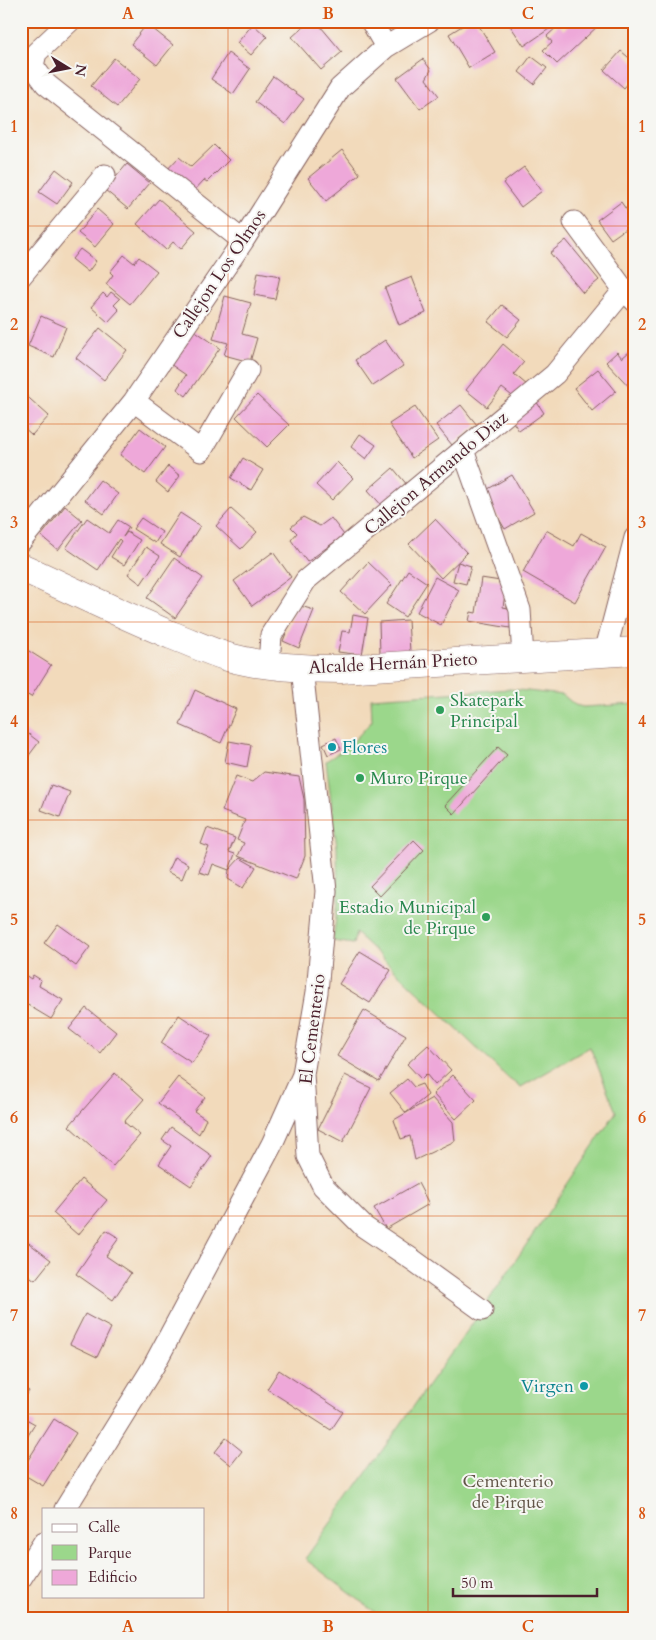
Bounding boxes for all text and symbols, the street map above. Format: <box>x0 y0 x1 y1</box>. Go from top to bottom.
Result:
text: A <box>122 3 134 25</box>
text: B <box>322 3 334 25</box>
text: C <box>522 3 534 25</box>
north arrow <box>42 42 92 92</box>
text: N <box>70 63 91 78</box>
text: 1 <box>10 116 18 138</box>
text: 1 <box>638 116 646 138</box>
street label: Callejon Los Olmos <box>167 205 272 344</box>
text: 2 <box>10 314 18 336</box>
text: 2 <box>638 314 646 336</box>
street label: Callejon Armando Diaz <box>359 406 514 541</box>
text: 3 <box>10 512 18 534</box>
text: 3 <box>638 512 646 534</box>
street label: Alcalde Hernán Prieto <box>308 647 478 680</box>
place label: Skatepark Principal <box>450 688 524 734</box>
marker: Skatepark Principal <box>434 704 446 716</box>
text: 4 <box>10 711 18 733</box>
text: 4 <box>638 711 646 733</box>
place label: Flores <box>342 735 387 760</box>
marker: Flores <box>326 741 338 753</box>
place label: Muro Pirque <box>370 766 468 791</box>
marker: Muro Pirque <box>354 772 366 784</box>
place label: Estadio Municipal de Pirque <box>339 895 476 941</box>
text: 5 <box>10 909 18 931</box>
text: 5 <box>638 909 646 931</box>
marker: Estadio Municipal de Pirque <box>480 911 492 923</box>
street label: El Cementerio <box>293 972 332 1086</box>
text: 6 <box>10 1107 18 1129</box>
text: 6 <box>638 1107 646 1129</box>
text: 7 <box>10 1305 18 1327</box>
text: 7 <box>638 1305 646 1327</box>
place label: Virgen <box>521 1374 575 1399</box>
marker: Virgen <box>578 1380 590 1392</box>
park label: Cementerio de Pirque <box>463 1469 554 1515</box>
text: 8 <box>10 1503 18 1525</box>
text: 8 <box>638 1503 646 1525</box>
legend <box>42 1508 205 1598</box>
text: Calle <box>88 1517 121 1537</box>
text: Parque <box>88 1543 132 1563</box>
scale bar <box>453 1565 597 1597</box>
text: Edificio <box>88 1567 137 1587</box>
text: 50 m <box>461 1573 493 1593</box>
text: A <box>122 1616 134 1638</box>
text: B <box>322 1616 334 1638</box>
text: C <box>522 1616 534 1638</box>

